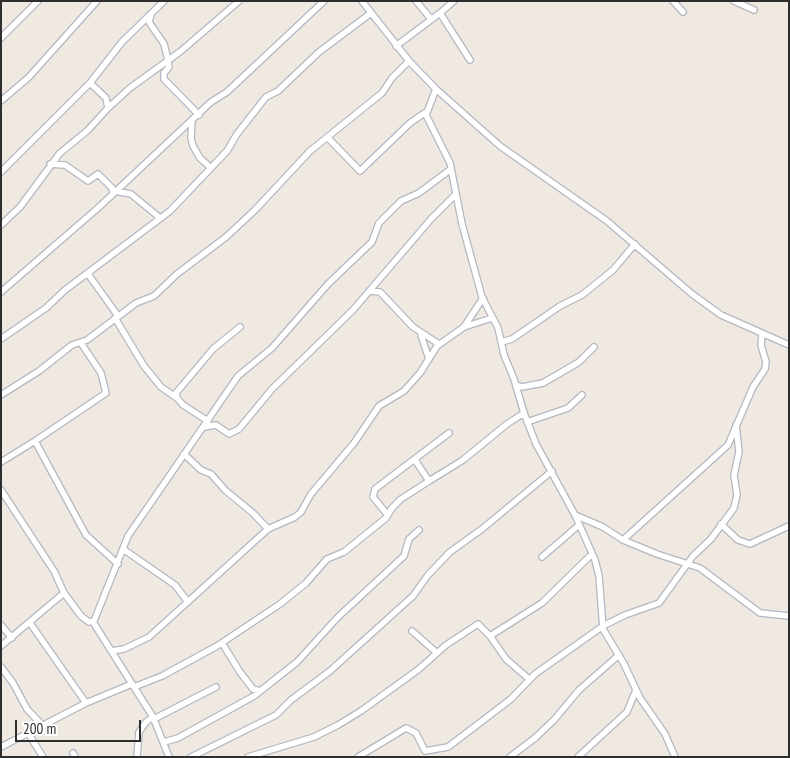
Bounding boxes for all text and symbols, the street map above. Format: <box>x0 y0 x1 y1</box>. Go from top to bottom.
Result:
scale bar <box>18 710 144 742</box>
text: 200 m <box>23 719 56 738</box>

